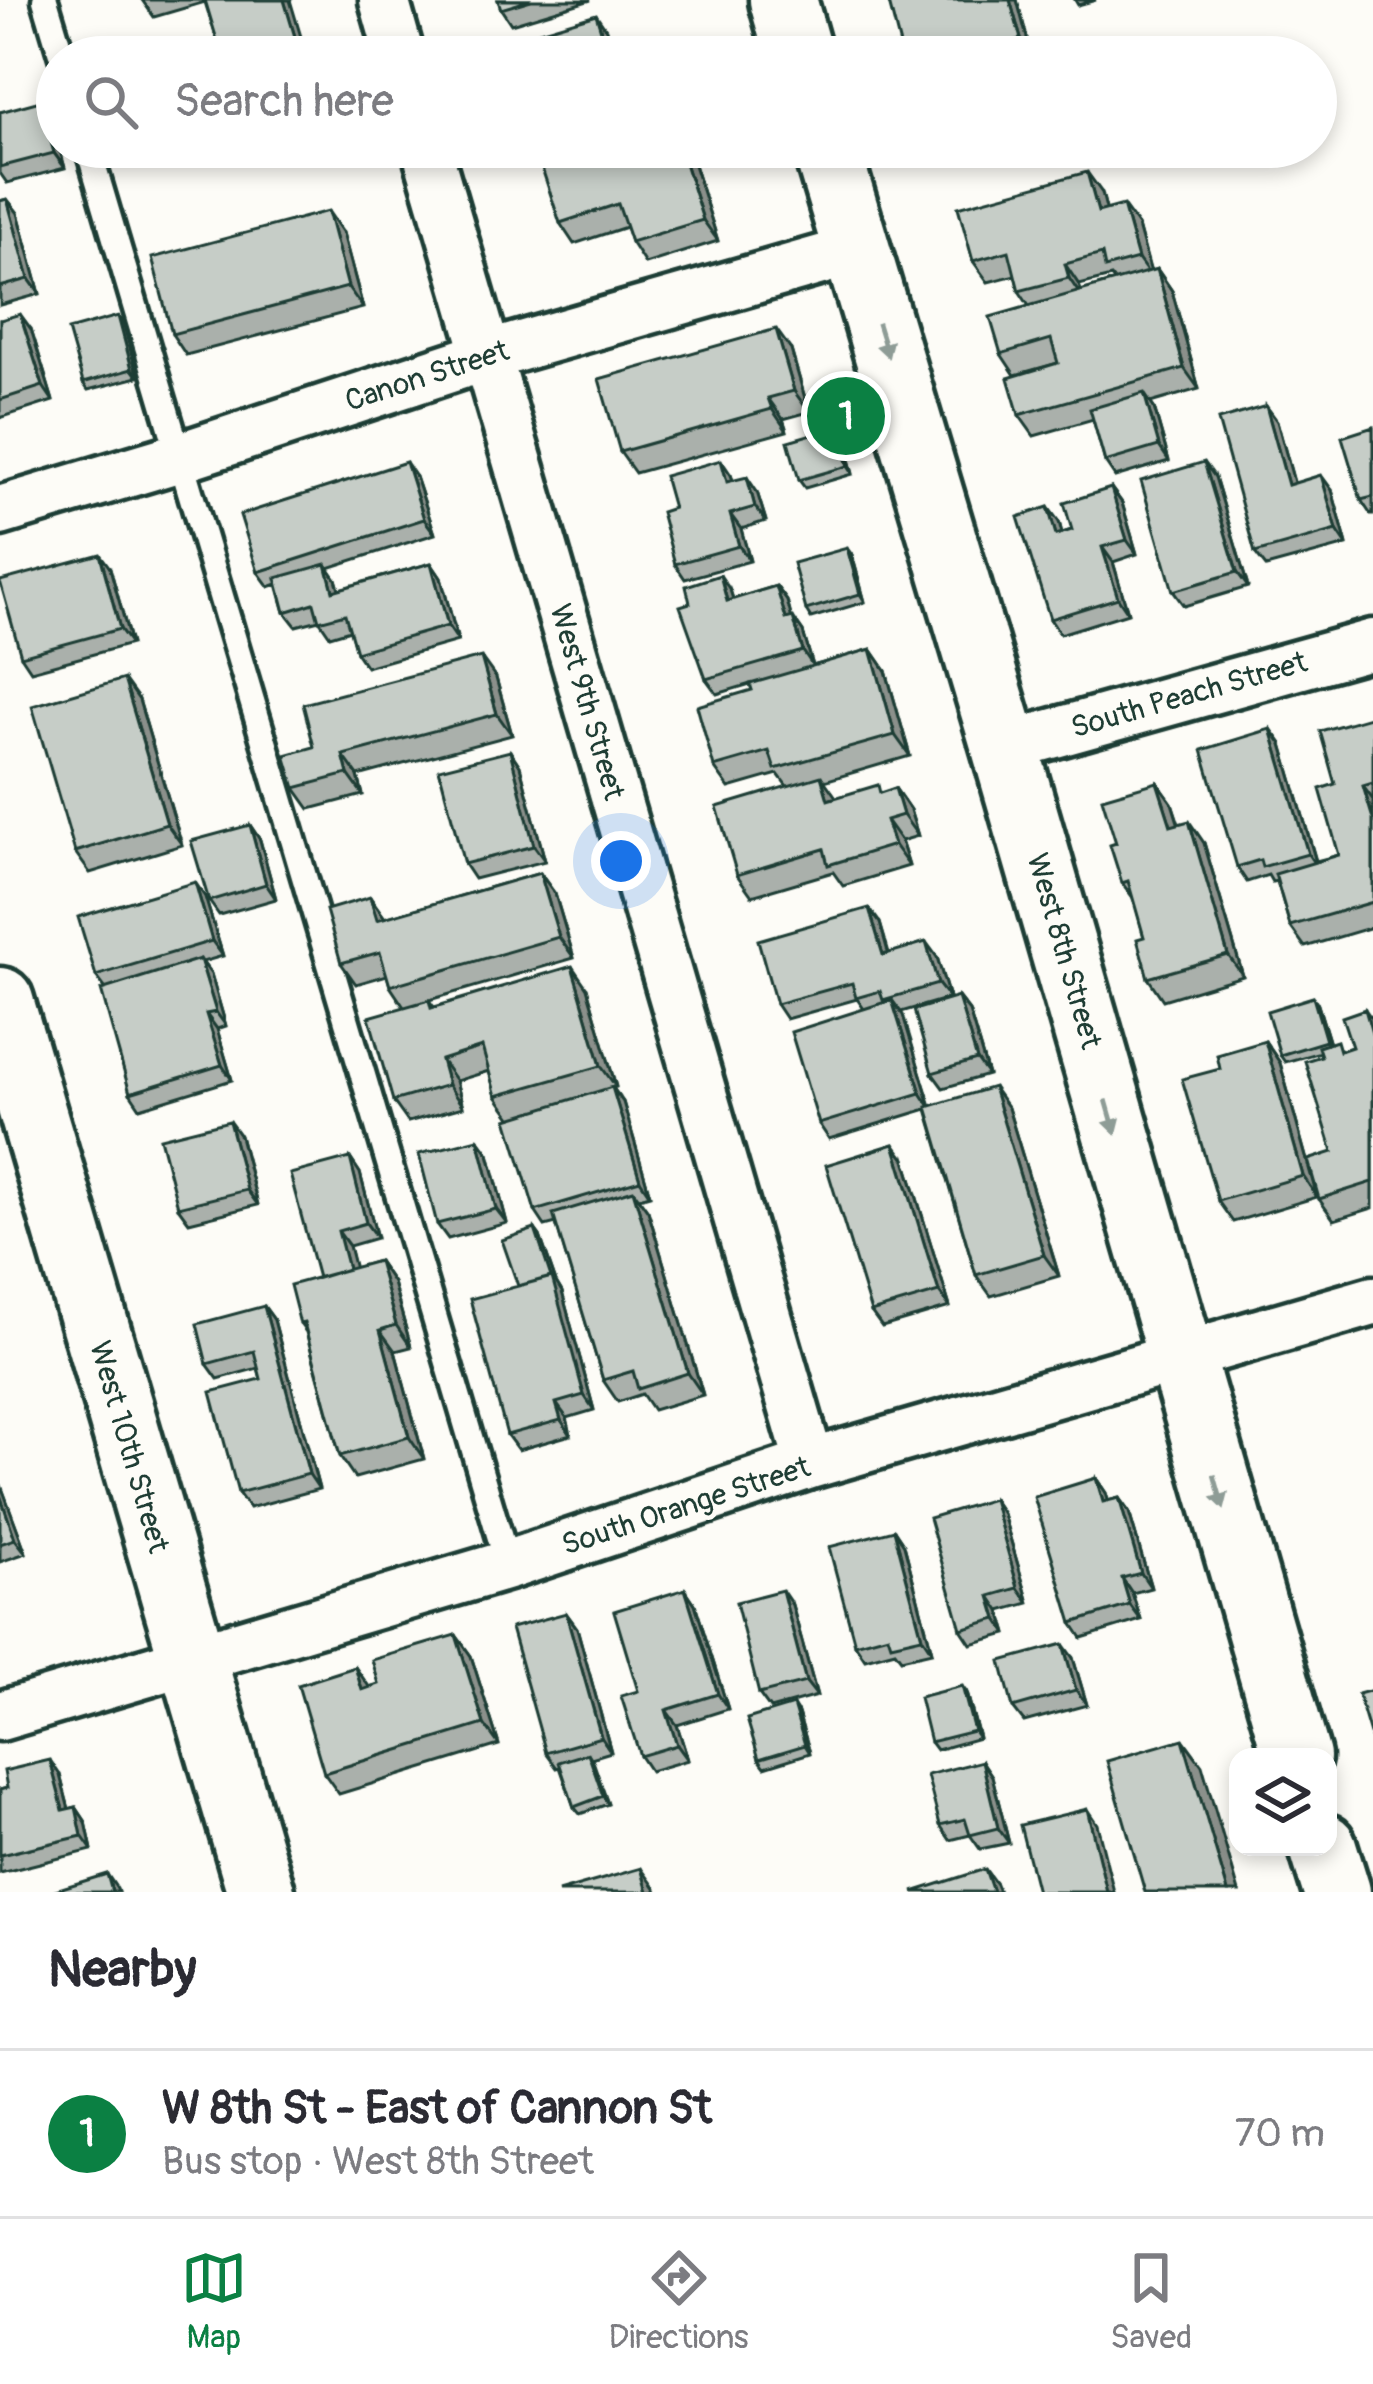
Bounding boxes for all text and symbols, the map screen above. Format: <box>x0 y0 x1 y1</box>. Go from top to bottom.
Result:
search box <box>36 36 1337 168</box>
icon: search <box>78 69 144 135</box>
text: Search here <box>174 74 394 130</box>
one-way arrow <box>875 322 893 359</box>
street label: Canon Street <box>341 332 514 420</box>
pin: 1 <box>807 371 885 461</box>
street label: West 9th Street <box>541 600 633 805</box>
street label: South Peach Street <box>1067 643 1312 746</box>
your location <box>591 831 651 891</box>
street label: West 8th Street <box>1018 849 1110 1054</box>
one-way arrow <box>1103 1099 1121 1136</box>
street label: West 10th Street <box>81 1337 177 1558</box>
street label: South Orange Street <box>557 1448 816 1564</box>
one-way arrow <box>1211 1474 1229 1510</box>
map controls <box>1229 1748 1337 1856</box>
button: layers <box>1229 1748 1337 1856</box>
text: Nearby <box>48 1938 196 2002</box>
text: W 8th St - East of Cannon St <box>162 2081 712 2137</box>
text: 1 <box>79 2109 95 2158</box>
text: 70 m <box>1235 2109 1325 2158</box>
text: Bus stop · West 8th Street <box>162 2137 594 2186</box>
tab: Map <box>181 2245 247 2358</box>
tab: Directions <box>609 2245 749 2358</box>
tab: Saved <box>1110 2245 1192 2358</box>

